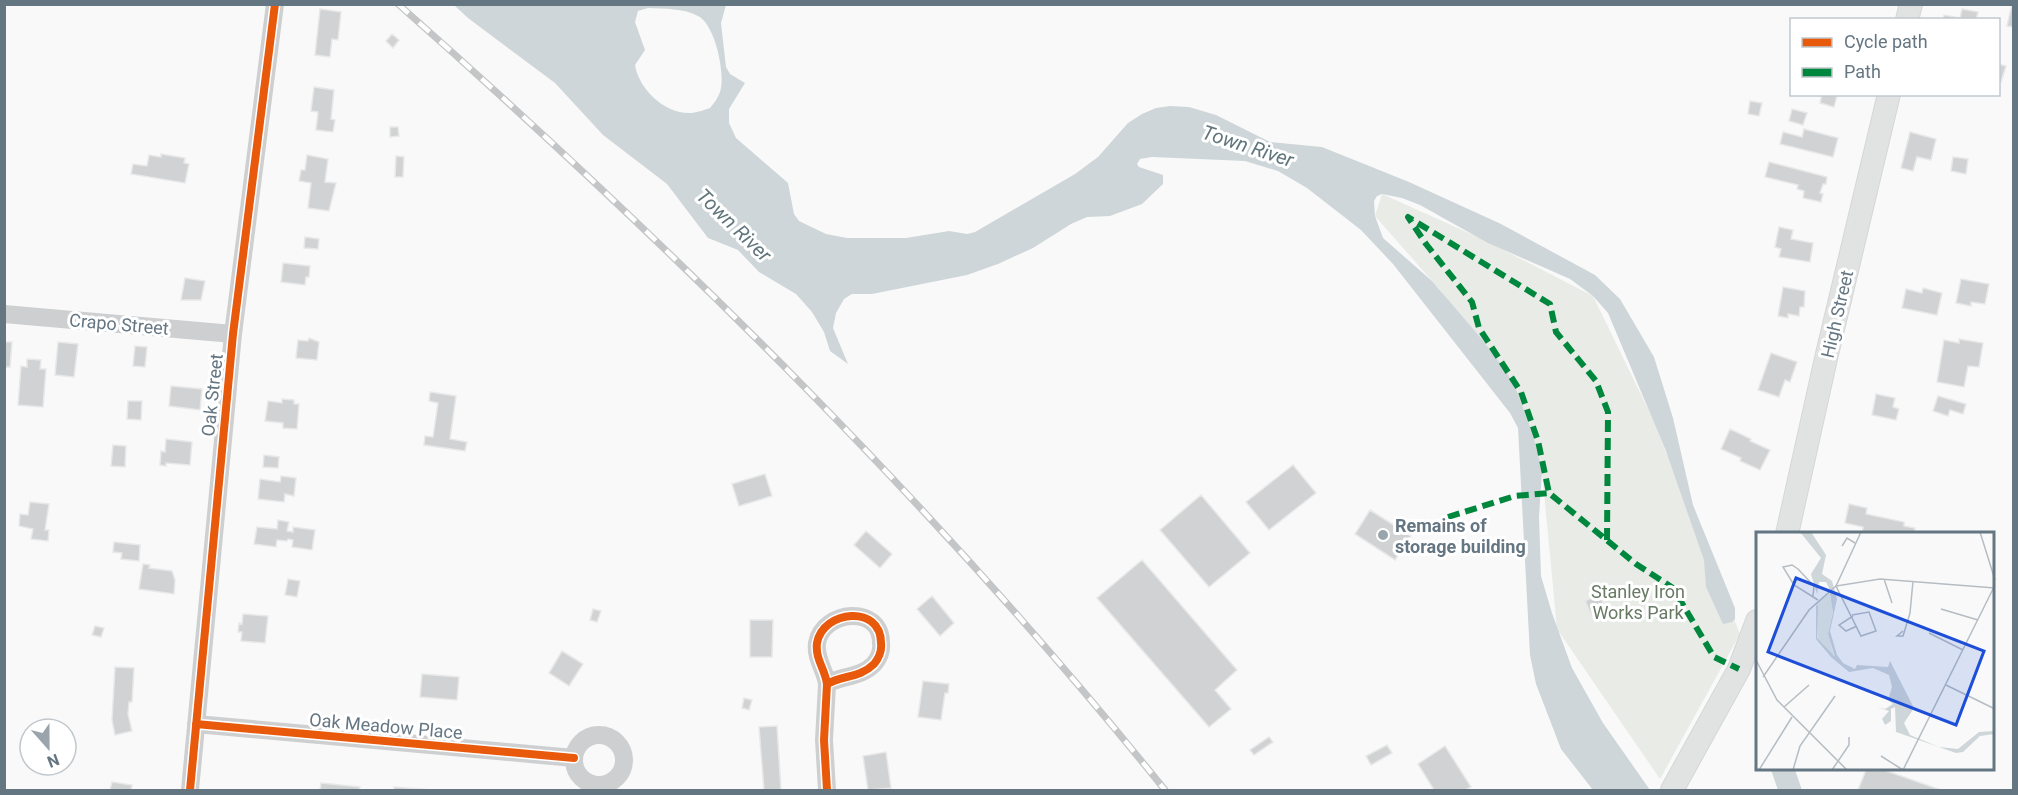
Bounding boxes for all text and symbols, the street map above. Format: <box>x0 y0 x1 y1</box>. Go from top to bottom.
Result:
legend <box>1790 18 2000 96</box>
text: Cycle path <box>1844 31 1928 52</box>
text: Path <box>1844 61 1881 82</box>
water label: Town River <box>1199 120 1298 172</box>
water label: Town River <box>692 183 777 268</box>
street label: High Street <box>1817 268 1857 360</box>
street label: Crapo Street <box>68 309 170 339</box>
street label: Oak Street <box>197 352 227 437</box>
place label: Remains of storage building <box>1395 515 1526 557</box>
marker: Remains of storage building <box>1376 528 1390 542</box>
inset map <box>1756 532 1994 771</box>
park label: Stanley Iron Works Park <box>1591 581 1685 623</box>
street label: Oak Meadow Place <box>309 709 463 743</box>
north arrow <box>18 717 78 777</box>
text: N <box>45 750 62 771</box>

